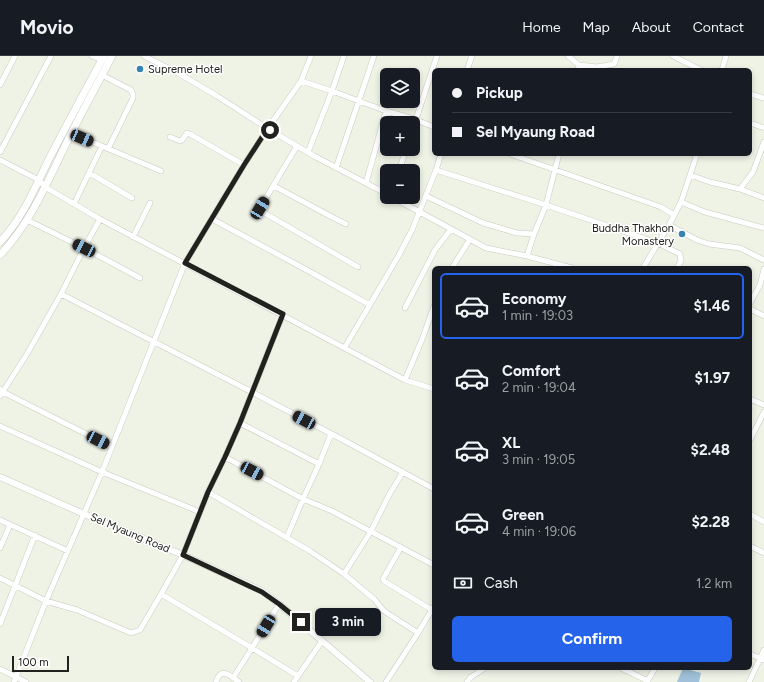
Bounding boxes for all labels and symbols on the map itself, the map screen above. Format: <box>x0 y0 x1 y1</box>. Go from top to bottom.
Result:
place label: Supreme Hotel <box>148 63 222 76</box>
marker: Supreme Hotel <box>135 64 145 74</box>
route start <box>261 121 279 139</box>
car <box>69 128 95 148</box>
car <box>249 195 271 221</box>
place label: Buddha Thakhon Monastery <box>592 222 674 248</box>
marker: Buddha Thakhon Monastery <box>677 229 687 239</box>
car <box>71 237 97 259</box>
car <box>291 409 317 431</box>
car <box>85 429 111 451</box>
car <box>239 460 265 482</box>
street label: Sel Myaung Road <box>88 510 172 556</box>
callout: 3 min <box>315 608 381 636</box>
car <box>255 613 277 639</box>
route end <box>292 613 310 631</box>
scale bar <box>12 654 69 673</box>

